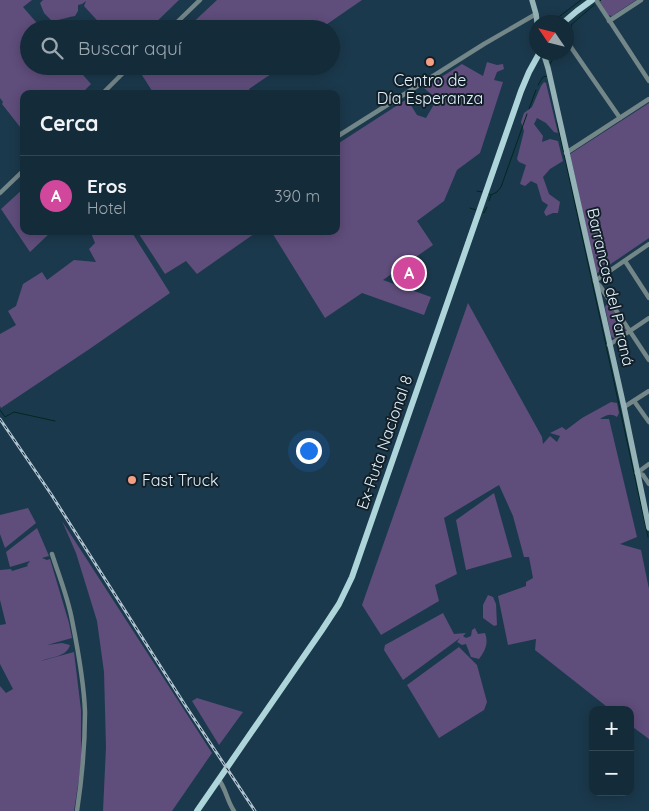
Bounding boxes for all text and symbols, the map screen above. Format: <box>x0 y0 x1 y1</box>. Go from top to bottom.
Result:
north arrow <box>529 15 574 60</box>
search box <box>20 20 340 75</box>
icon: search <box>38 34 66 62</box>
text: Buscar aquí <box>78 36 182 60</box>
marker: Centro de Día Esperanza <box>424 56 436 68</box>
place label: Centro de Día Esperanza <box>377 70 483 108</box>
text: Cerca <box>40 110 98 136</box>
text: Eros <box>87 174 127 198</box>
text: A <box>51 186 61 206</box>
text: 390 m <box>274 186 320 206</box>
text: Hotel <box>87 198 126 218</box>
street label: Barrancas del Paraná <box>583 206 639 368</box>
pin: A <box>393 254 425 292</box>
street label: Ex-Ruta Nacional 8 <box>352 372 416 512</box>
your location <box>296 438 322 464</box>
place label: Fast Truck <box>142 470 219 490</box>
marker: Fast Truck <box>126 474 138 486</box>
map controls <box>589 706 634 796</box>
button: + <box>589 706 634 751</box>
button: − <box>589 751 634 796</box>

